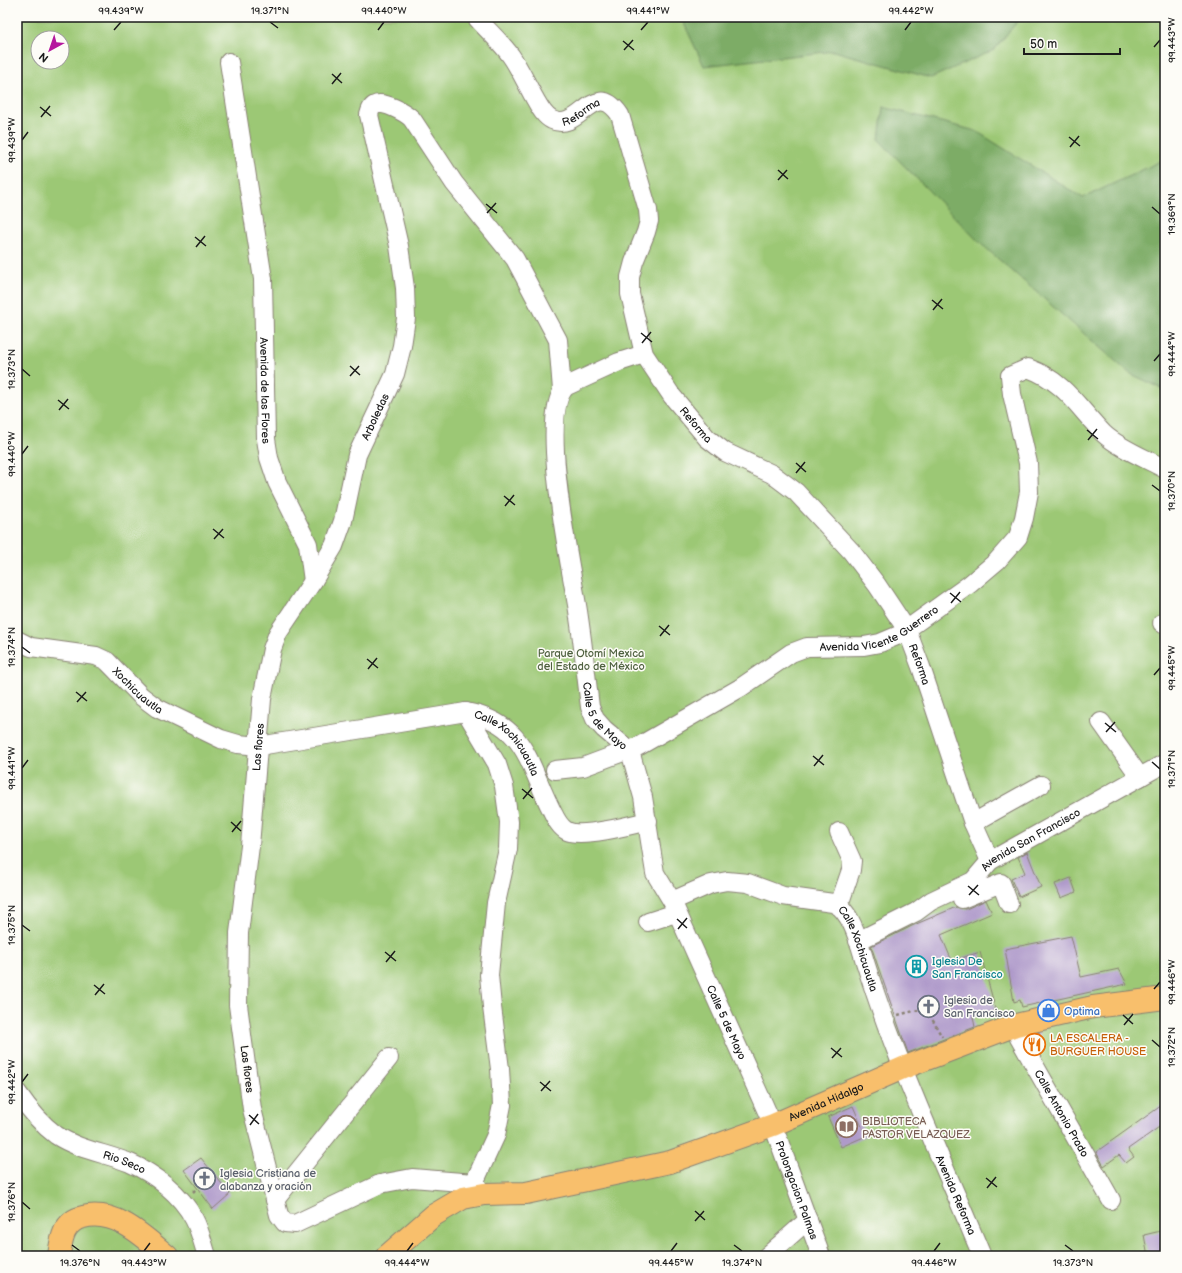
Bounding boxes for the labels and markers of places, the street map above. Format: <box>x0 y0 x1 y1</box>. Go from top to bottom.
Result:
building icon: Iglesia De San Francisco <box>903 954 929 980</box>
place label: Iglesia De San Francisco <box>932 955 1003 981</box>
church icon: Iglesia de San Francisco <box>915 993 941 1019</box>
place label: Iglesia de San Francisco <box>944 994 1015 1020</box>
shop icon: Optima <box>1035 998 1061 1024</box>
place label: Optima <box>1064 1005 1100 1018</box>
restaurant icon: LA ESCALERA - BURGUER HOUSE <box>1021 1031 1047 1057</box>
place label: LA ESCALERA - BURGUER HOUSE <box>1050 1032 1146 1058</box>
library icon: BIBLIOTECA PASTOR VELAZQUEZ <box>834 1114 860 1140</box>
place label: BIBLIOTECA PASTOR VELAZQUEZ <box>862 1115 970 1141</box>
church icon: Iglesia Cristiana de alabanza y oración <box>192 1166 218 1192</box>
place label: Iglesia Cristiana de alabanza y oración <box>220 1167 317 1193</box>

